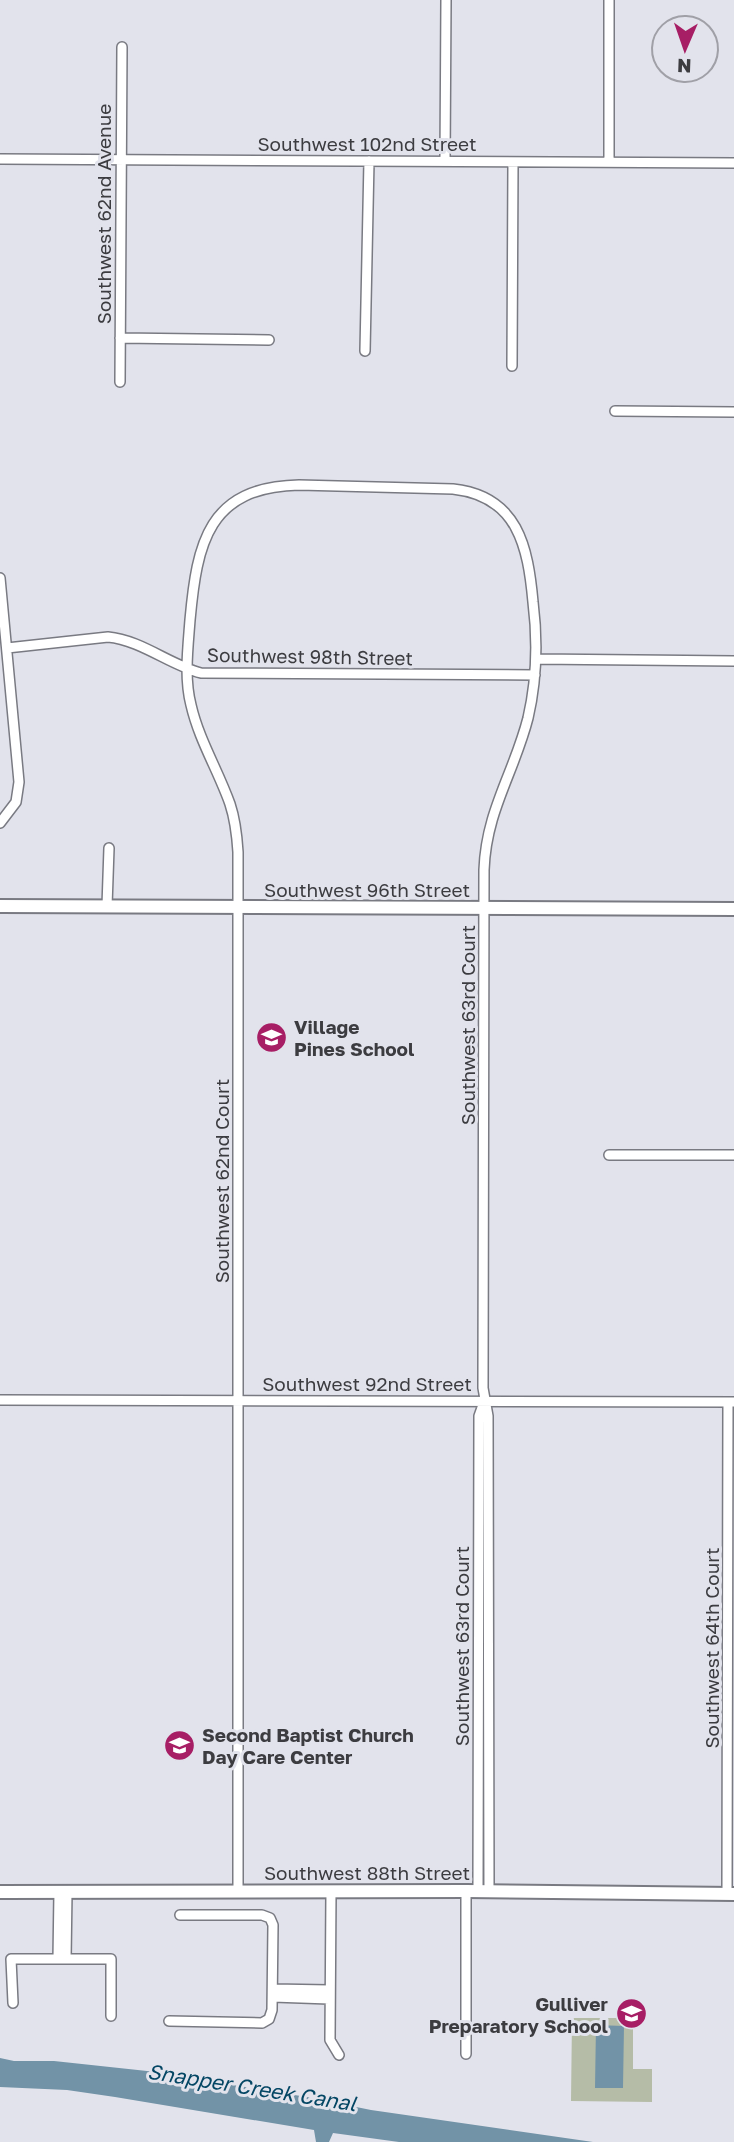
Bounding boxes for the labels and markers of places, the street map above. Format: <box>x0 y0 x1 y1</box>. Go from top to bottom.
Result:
place label: Village Pines School <box>294 1015 414 1060</box>
school or university icon: Village Pines School <box>254 1020 288 1054</box>
place label: Second Baptist Church Day Care Center <box>202 1723 414 1768</box>
school or university icon: Second Baptist Church Day Care Center <box>162 1728 196 1762</box>
place label: Gulliver Preparatory School <box>429 1992 609 2037</box>
school or university icon: Gulliver Preparatory School <box>614 1997 648 2031</box>

